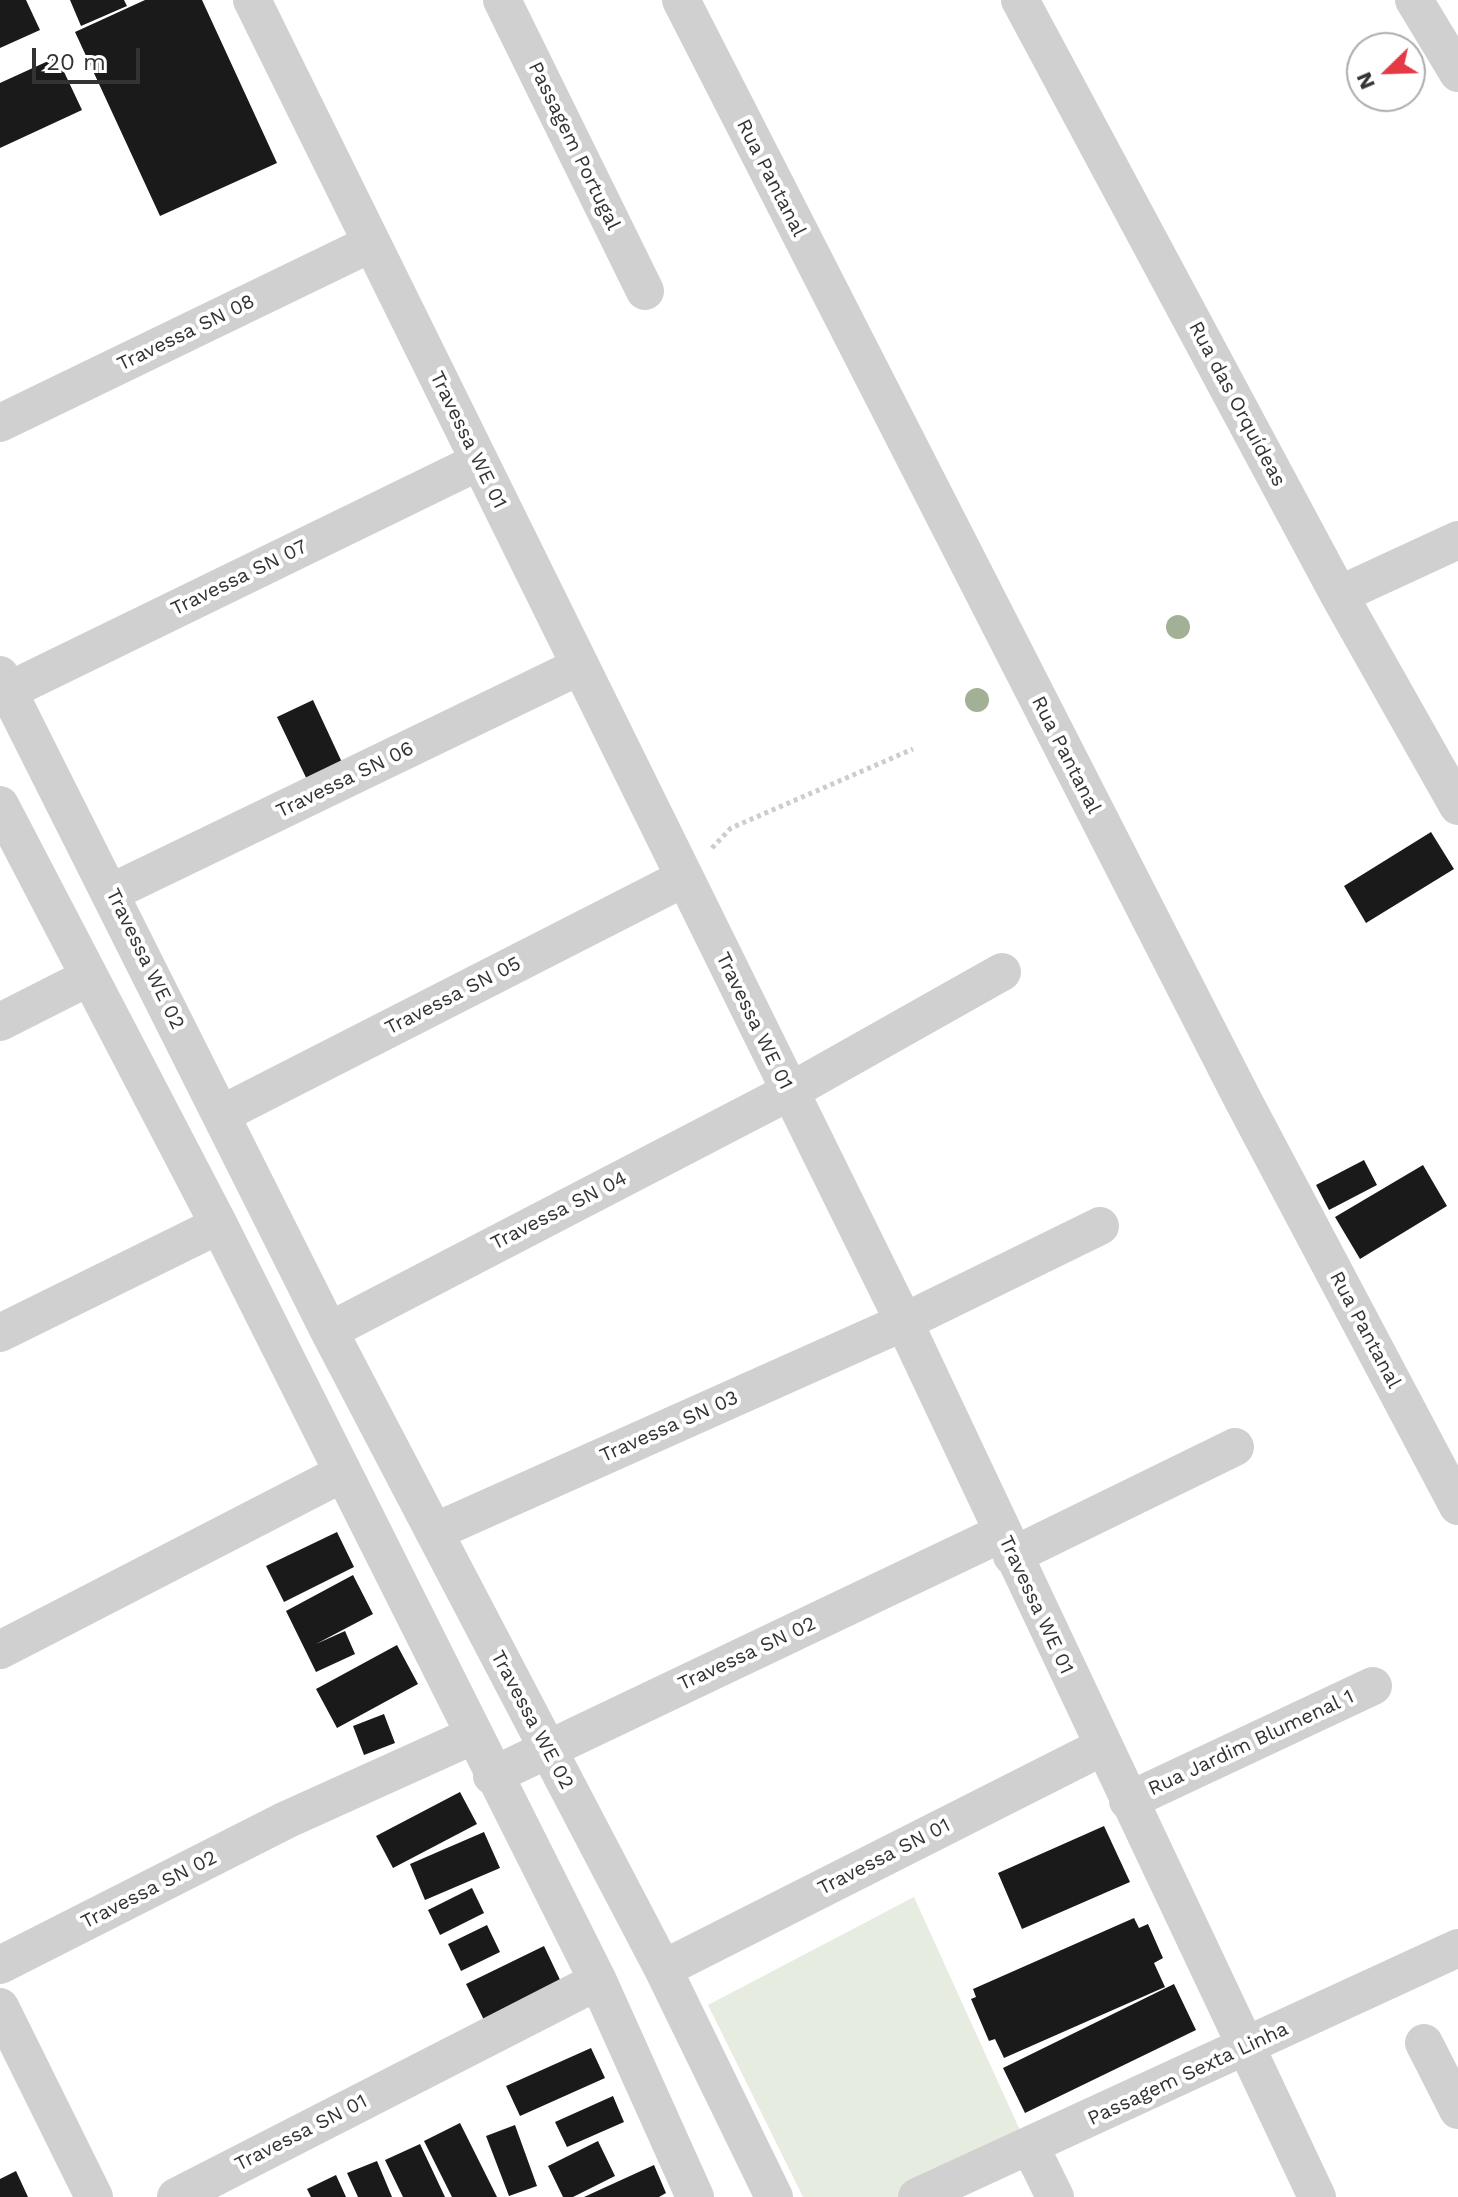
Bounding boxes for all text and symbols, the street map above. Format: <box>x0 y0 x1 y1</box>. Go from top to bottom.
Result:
scale bar <box>36 32 144 82</box>
north arrow <box>1346 32 1426 112</box>
text: 20 m <box>46 48 106 76</box>
street label: Passagem Portugal <box>523 58 625 234</box>
text: N <box>1351 68 1380 93</box>
street label: Rua Pantanal <box>731 115 811 241</box>
street label: Travessa SN 08 <box>113 289 259 377</box>
street label: Rua das Orquídeas <box>1183 317 1291 491</box>
street label: Travessa WE 01 <box>424 367 512 513</box>
street label: Travessa SN 07 <box>167 535 311 621</box>
street label: Rua Pantanal <box>1026 692 1106 818</box>
street label: Travessa SN 06 <box>272 736 418 824</box>
street label: Travessa WE 02 <box>101 885 189 1033</box>
street label: Travessa WE 01 <box>710 948 798 1094</box>
street label: Travessa SN 05 <box>381 951 525 1041</box>
street label: Travessa SN 04 <box>487 1166 631 1256</box>
street label: Rua Pantanal <box>1324 1267 1406 1393</box>
street label: Travessa SN 03 <box>596 1386 742 1468</box>
street label: Travessa WE 01 <box>993 1532 1079 1678</box>
street label: Travessa SN 02 <box>674 1612 820 1696</box>
street label: Travessa WE 02 <box>485 1647 579 1793</box>
street label: Rua Jardim Blumenal 1 <box>1144 1685 1358 1801</box>
street label: Travessa SN 01 <box>814 1813 954 1901</box>
street label: Travessa SN 02 <box>77 1845 221 1935</box>
street label: Passagem Sexta Linha <box>1084 2017 1292 2131</box>
street label: Travessa SN 01 <box>231 2089 371 2177</box>

